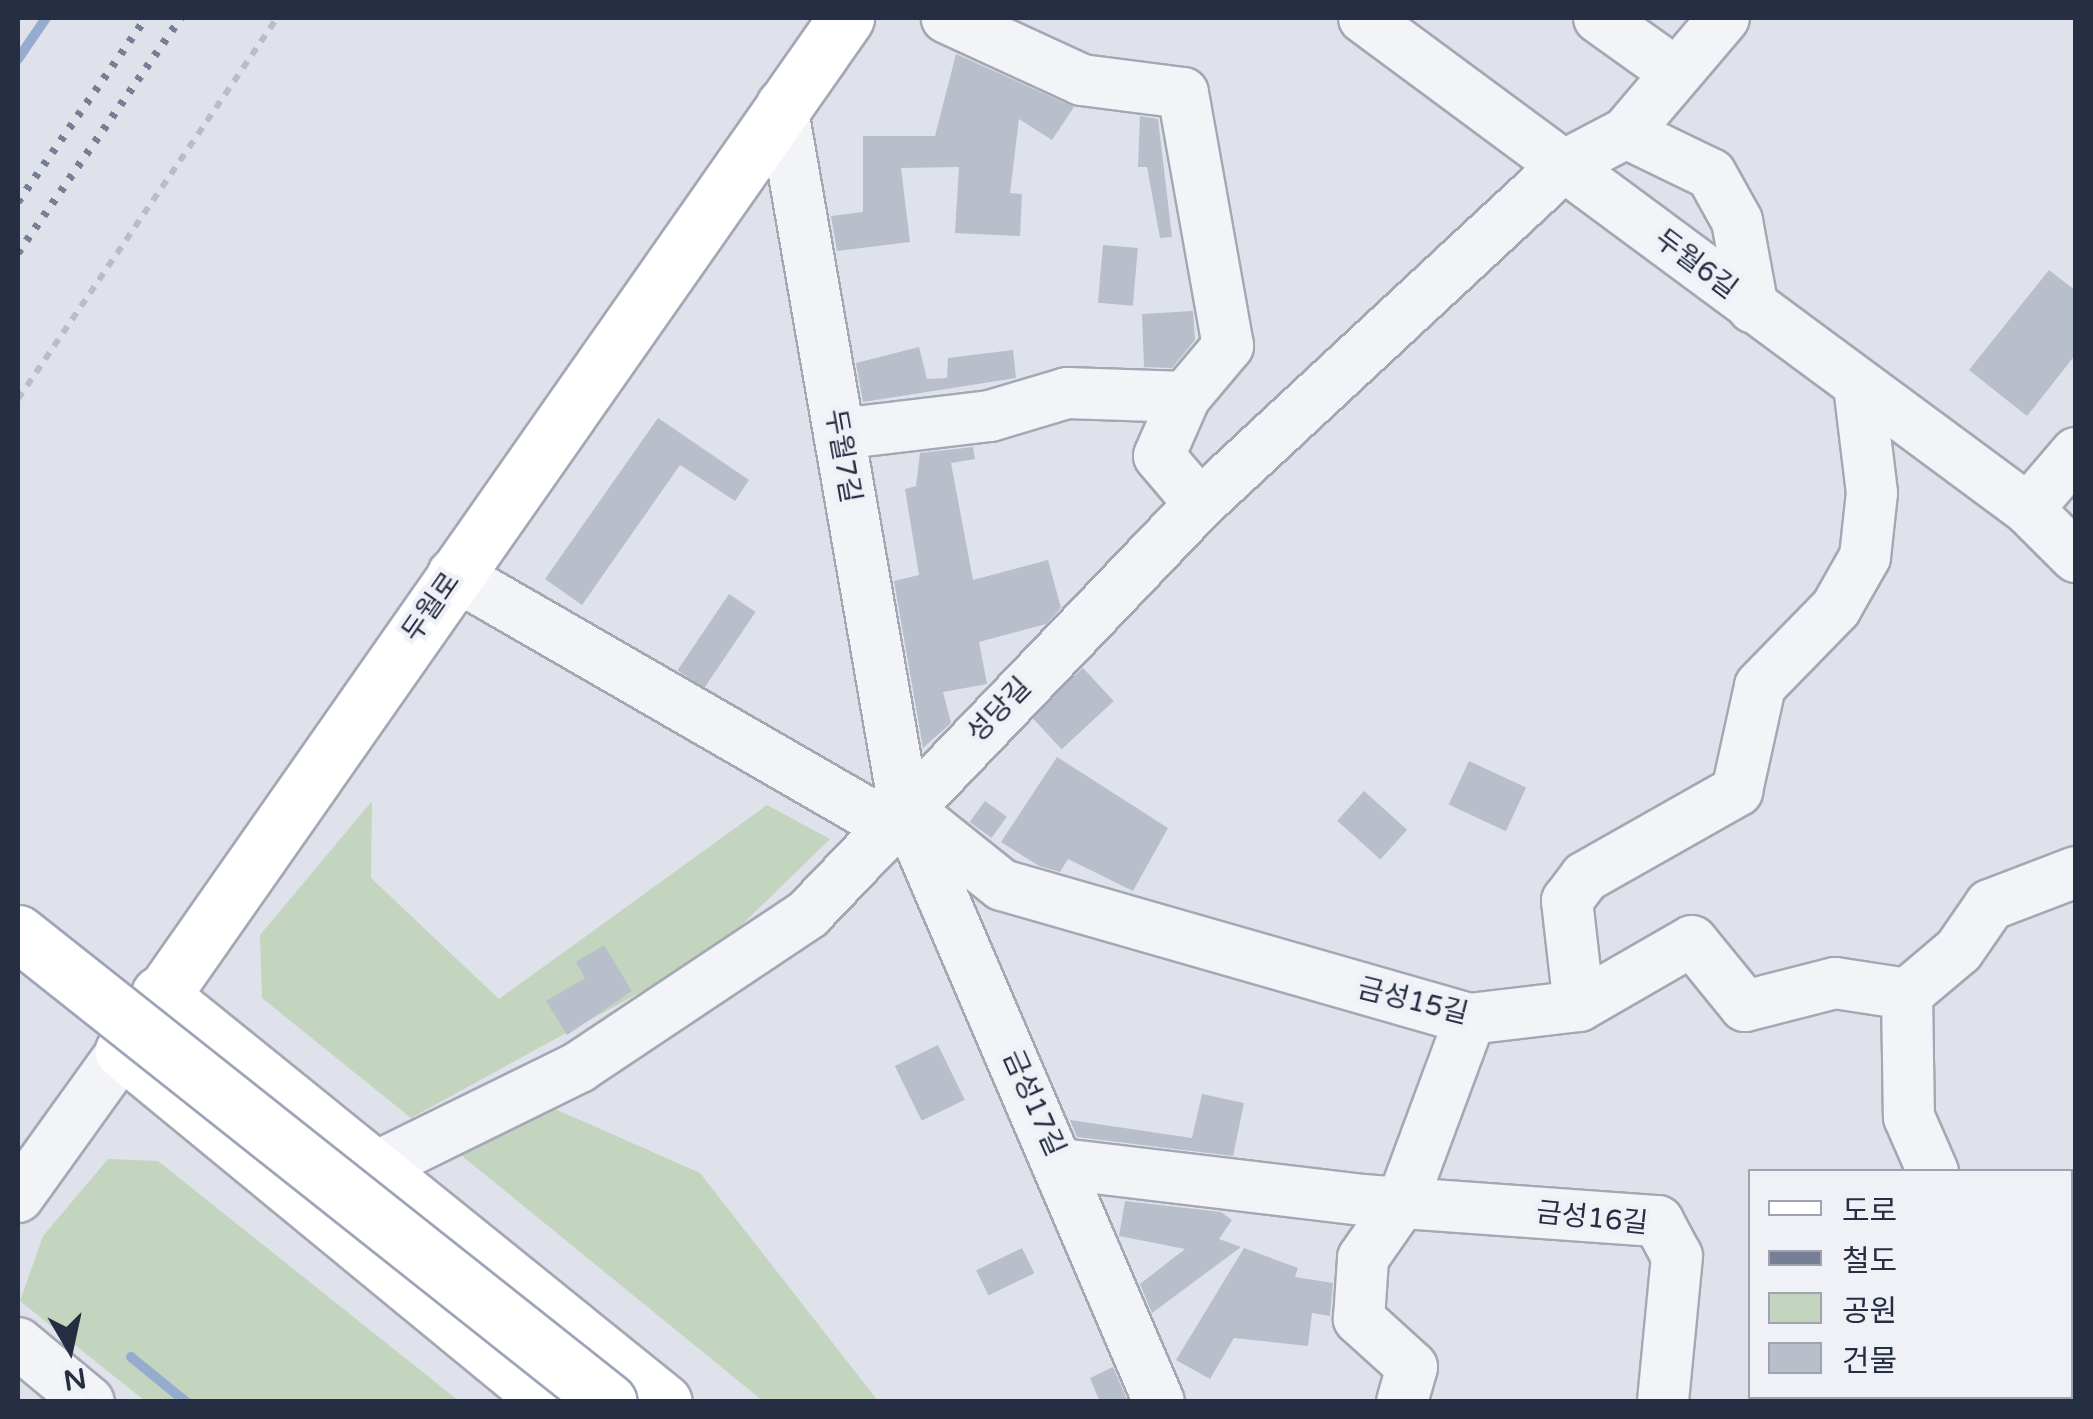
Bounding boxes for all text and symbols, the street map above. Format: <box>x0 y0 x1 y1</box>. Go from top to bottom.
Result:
street label: 두월6길 <box>1648 222 1744 306</box>
street label: 두월7길 <box>818 406 868 506</box>
street label: 두월로 <box>395 566 467 648</box>
street label: 성당길 <box>960 671 1038 749</box>
street label: 금성15길 <box>1354 971 1472 1031</box>
street label: 금성17길 <box>996 1045 1072 1161</box>
legend <box>1748 1169 2073 1399</box>
text: 도로 <box>1842 1193 1897 1230</box>
street label: 금성16길 <box>1534 1195 1650 1241</box>
text: 철도 <box>1842 1243 1897 1280</box>
text: 공원 <box>1842 1293 1897 1330</box>
north arrow <box>20 1299 120 1399</box>
text: 건물 <box>1842 1343 1897 1380</box>
text: N <box>61 1360 88 1397</box>

